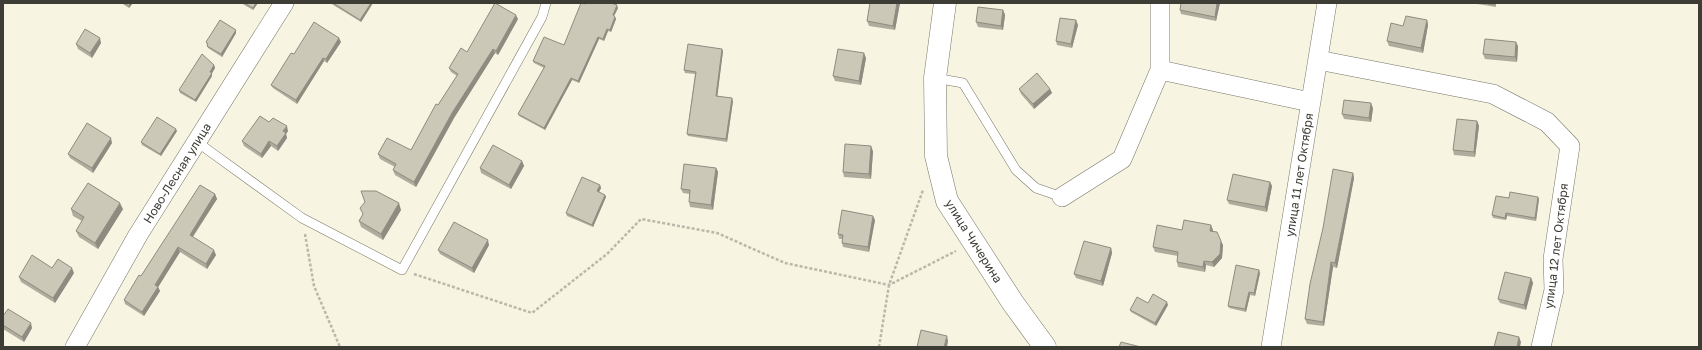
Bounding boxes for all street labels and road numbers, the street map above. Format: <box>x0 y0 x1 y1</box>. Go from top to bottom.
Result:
street label: улица 11 лет Октября <box>1282 112 1316 238</box>
street label: Ново-Лесная улица <box>140 120 214 226</box>
street label: улица 12 лет Октября <box>1541 182 1571 310</box>
street label: улица Чичерина <box>942 196 1006 286</box>

